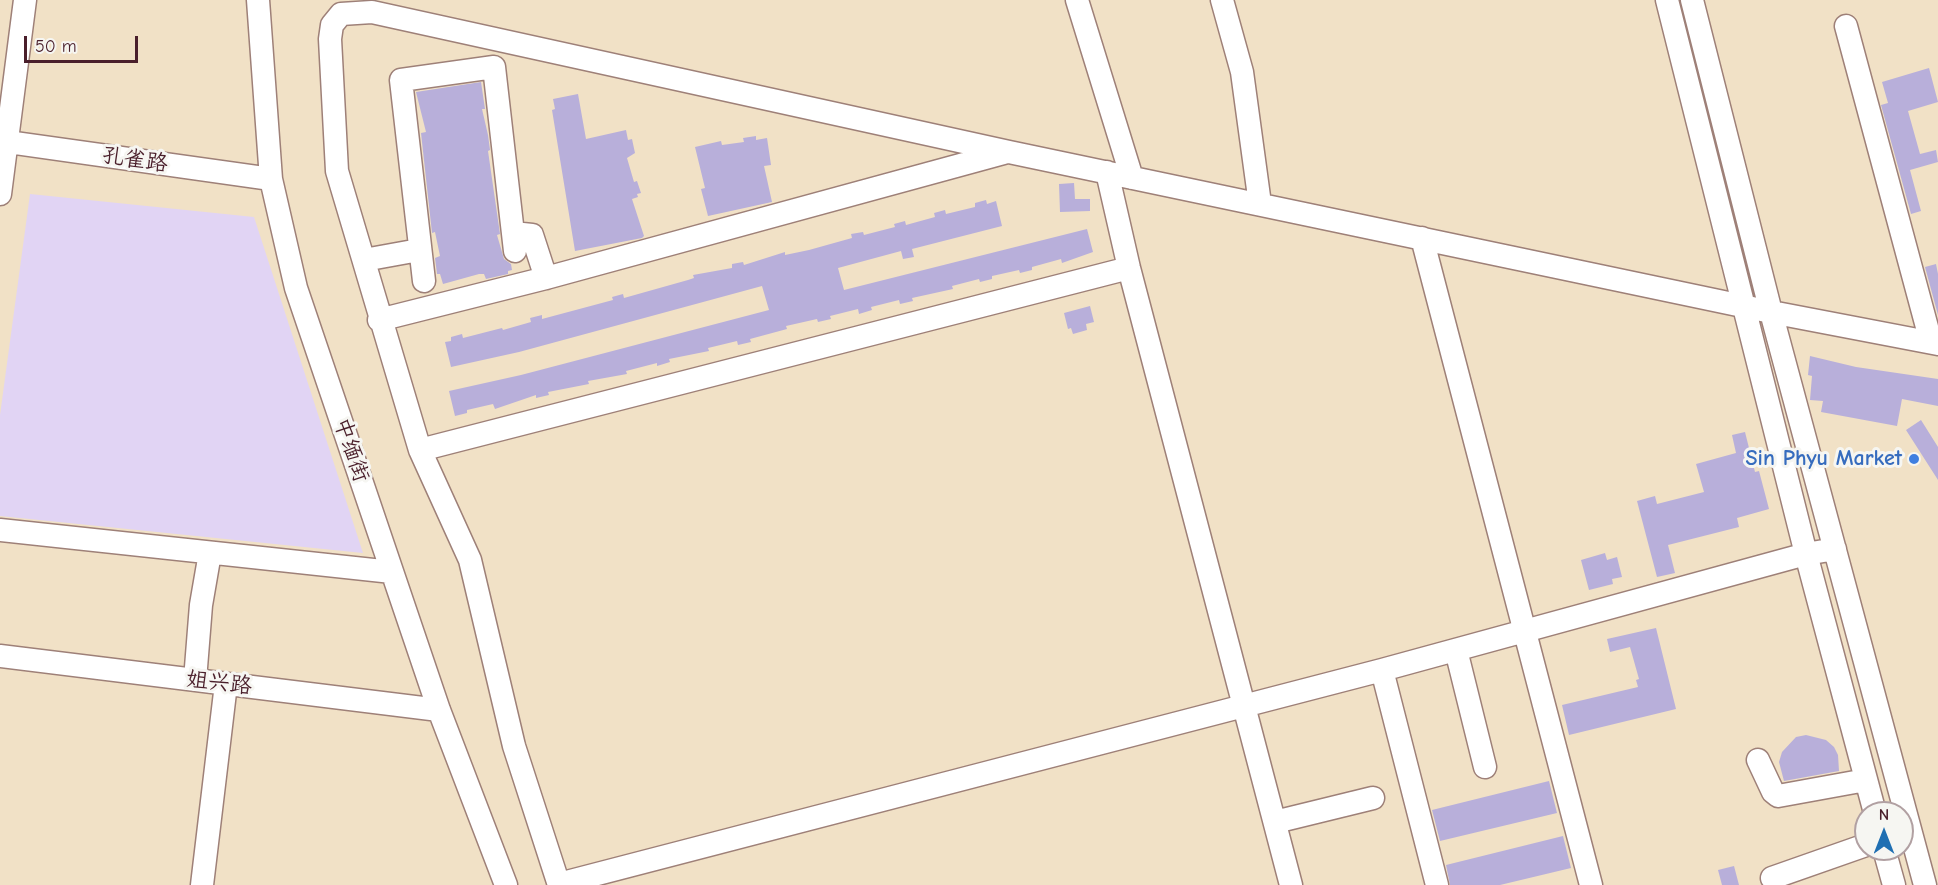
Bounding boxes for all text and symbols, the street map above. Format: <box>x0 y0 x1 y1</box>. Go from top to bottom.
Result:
scale bar <box>27 24 141 62</box>
text: 50 m <box>35 36 77 57</box>
street label: 孔雀路 <box>100 142 170 178</box>
street label: 中缅街 <box>328 415 374 485</box>
place label: Sin Phyu Market <box>1746 446 1902 472</box>
marker: Sin Phyu Market <box>1907 452 1921 466</box>
street label: 姐兴路 <box>185 666 253 700</box>
north arrow <box>1854 801 1914 861</box>
text: N <box>1879 806 1889 824</box>

